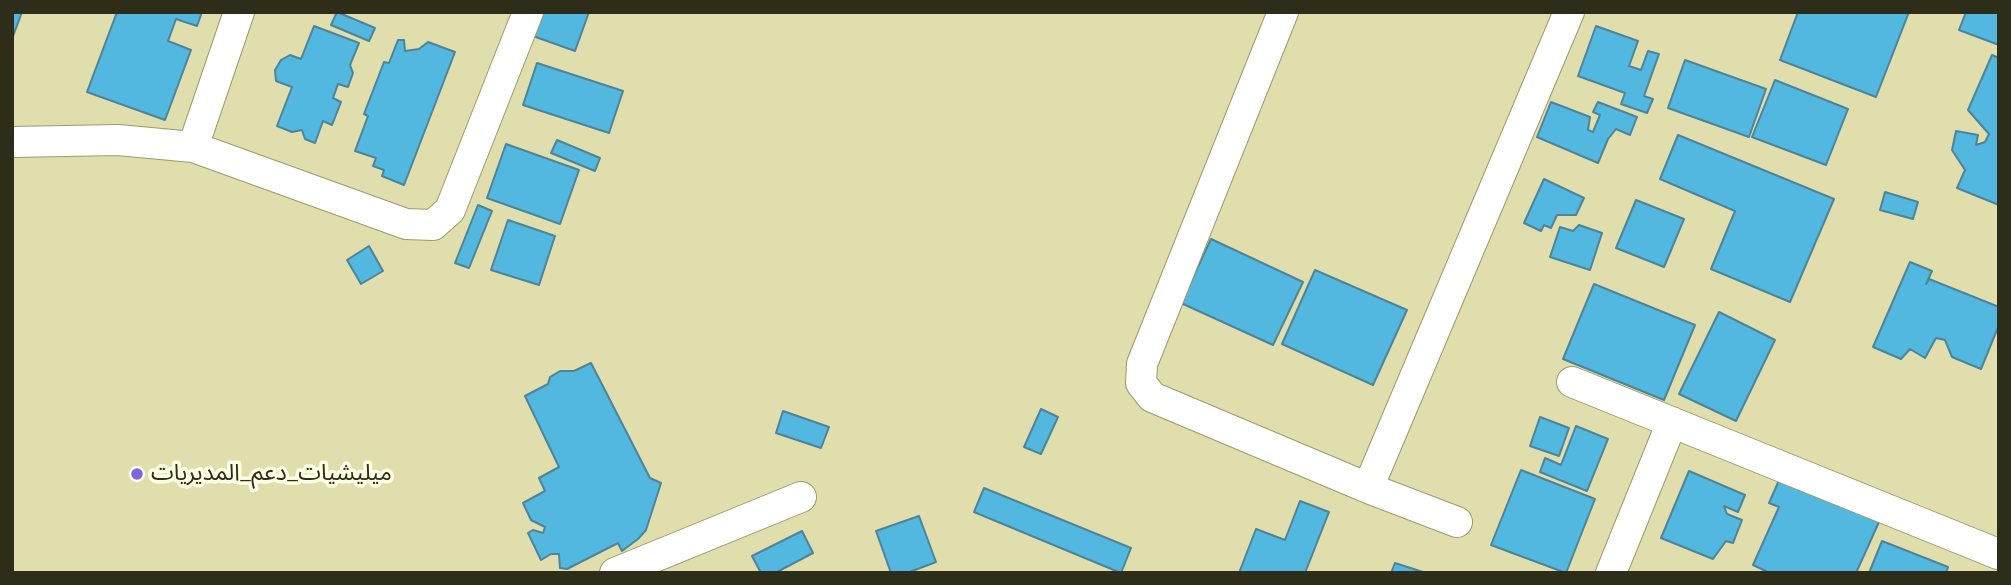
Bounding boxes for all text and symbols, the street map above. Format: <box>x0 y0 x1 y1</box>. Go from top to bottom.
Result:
place label: ميليشيات_دعم_المديريات <box>151 460 392 488</box>
marker: ميليشيات_دعم_المديريات <box>129 466 145 482</box>

